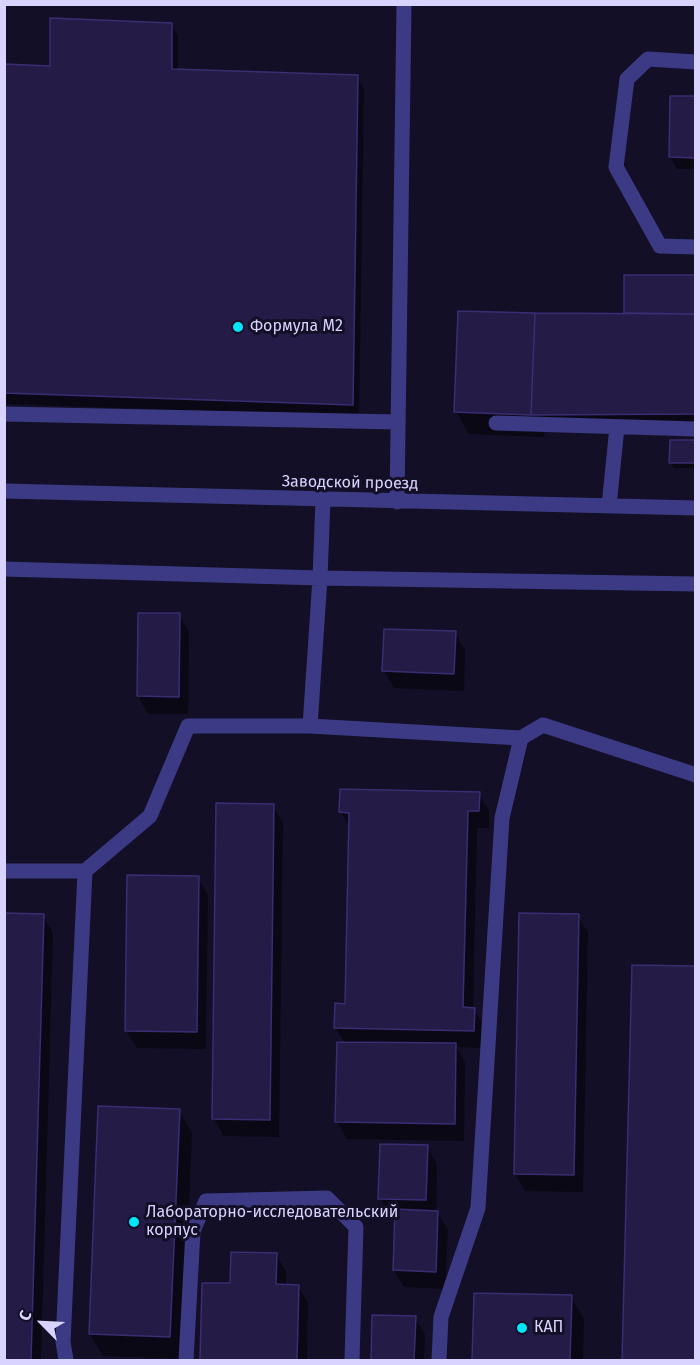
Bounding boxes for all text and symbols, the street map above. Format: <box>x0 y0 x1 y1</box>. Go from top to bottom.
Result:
place label: Формула М2 <box>250 317 343 337</box>
marker: Формула М2 <box>231 320 245 334</box>
street label: Заводской проезд <box>282 472 418 494</box>
place label: Лабораторно-исследовательский корпус <box>146 1203 398 1241</box>
marker: Лабораторно-исследовательский корпус <box>127 1215 141 1229</box>
north arrow <box>12 1293 72 1353</box>
text: С <box>15 1307 36 1324</box>
place label: КАП <box>534 1318 563 1338</box>
marker: КАП <box>515 1321 529 1335</box>

